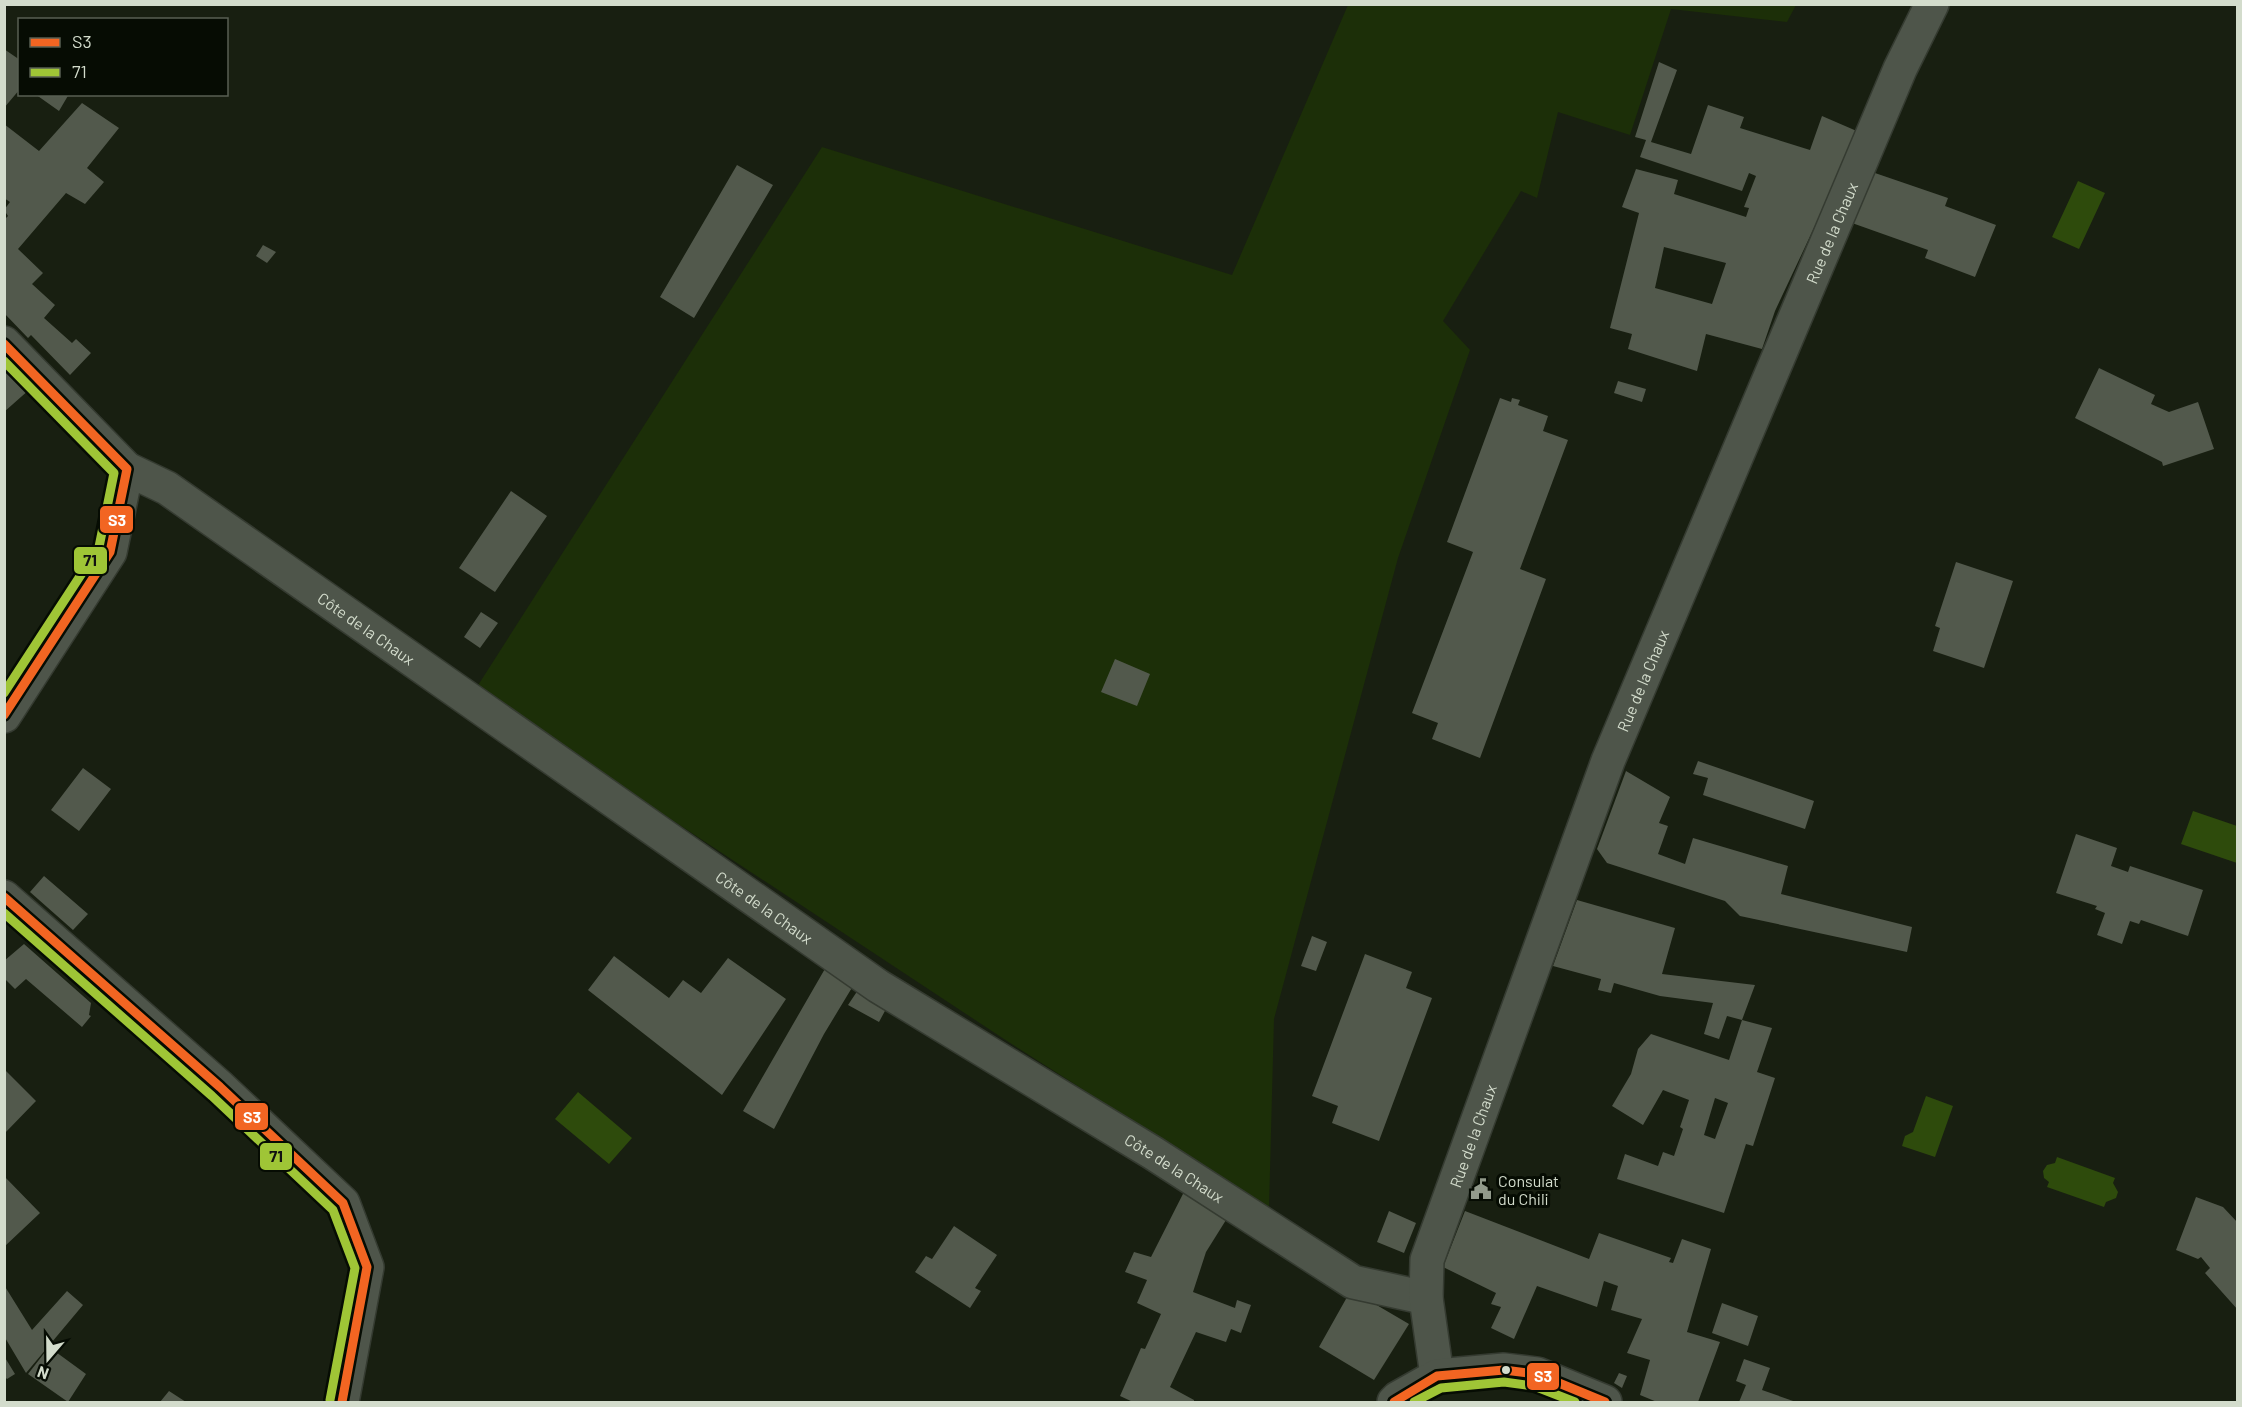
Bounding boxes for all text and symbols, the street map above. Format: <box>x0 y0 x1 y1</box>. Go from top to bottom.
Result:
legend <box>18 18 228 96</box>
text: S3 <box>72 30 92 52</box>
text: 71 <box>72 60 87 82</box>
street label: Rue de la Chaux <box>1801 179 1861 286</box>
line badge: S3 <box>99 505 134 534</box>
text: S3 <box>108 510 126 529</box>
line badge: 71 <box>73 546 108 575</box>
text: 71 <box>83 550 97 569</box>
street label: Côte de la Chaux <box>315 587 419 668</box>
street label: Rue de la Chaux <box>1612 627 1672 734</box>
street label: Côte de la Chaux <box>713 866 817 947</box>
street label: Rue de la Chaux <box>1445 1081 1500 1190</box>
line badge: S3 <box>234 1102 269 1131</box>
text: S3 <box>243 1107 261 1126</box>
street label: Côte de la Chaux <box>1122 1129 1228 1206</box>
line badge: 71 <box>259 1142 293 1171</box>
text: 71 <box>269 1146 283 1165</box>
place label: Consulat du Chili <box>1498 1171 1559 1208</box>
public building icon: Consulat du Chili <box>1469 1177 1493 1201</box>
north arrow <box>18 1329 78 1389</box>
line badge: S3 <box>1526 1362 1560 1391</box>
text: N <box>34 1363 51 1384</box>
unlabelled marker <box>1500 1364 1512 1376</box>
text: S3 <box>1534 1366 1552 1385</box>

